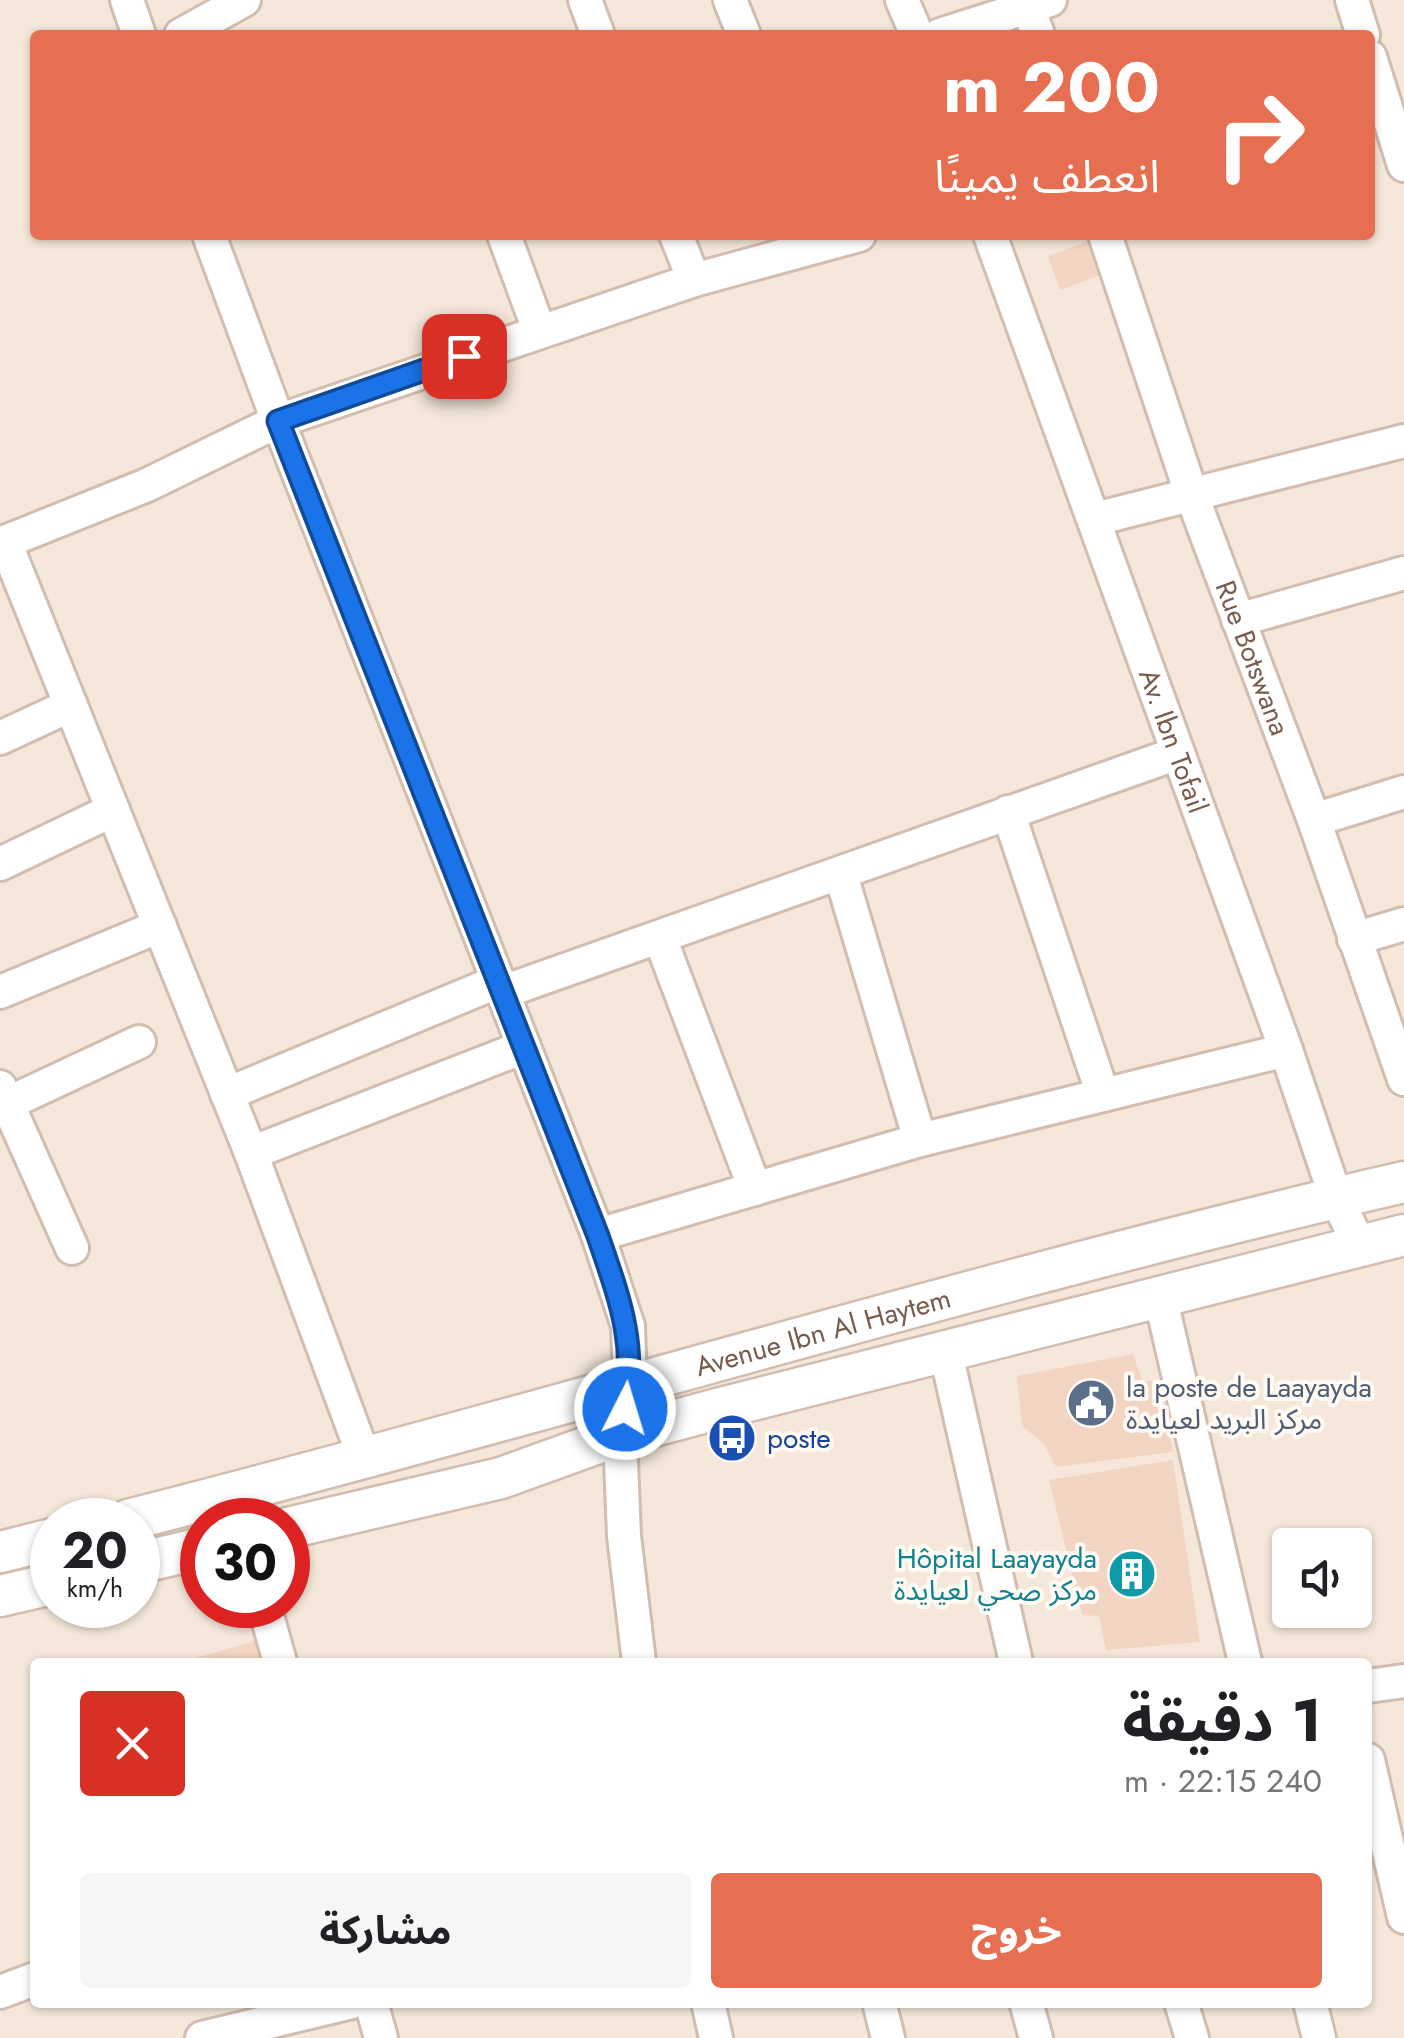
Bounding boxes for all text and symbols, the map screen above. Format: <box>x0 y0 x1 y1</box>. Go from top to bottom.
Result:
text: 200 m <box>943 37 1160 138</box>
icon: right <box>1195 70 1325 200</box>
text: انعطف يمينًا <box>934 144 1160 209</box>
pin <box>422 314 507 399</box>
icon: arrive <box>437 329 492 384</box>
street label: Rue Botswana <box>1205 574 1301 741</box>
street label: Av. Ibn Tofail <box>1129 663 1219 819</box>
street label: Avenue Ibn Al Haytem <box>690 1277 955 1386</box>
position arrow <box>573 1357 677 1461</box>
place label: la poste de Laayayda مركز البريد لعيايدة <box>1126 1367 1372 1440</box>
public building icon: la poste de Laayayda مركز البريد لعيايدة <box>1065 1377 1117 1429</box>
bus stop icon: poste <box>706 1412 758 1464</box>
place label: poste <box>767 1418 831 1459</box>
speed limit sign: 30 <box>180 1498 310 1628</box>
text: 20 <box>62 1514 128 1587</box>
map controls <box>1272 1528 1372 1628</box>
button: sound <box>1272 1528 1372 1628</box>
place label: Hôpital Laayayda مركز صحي لعيايدة <box>894 1538 1097 1611</box>
building icon: Hôpital Laayayda مركز صحي لعيايدة <box>1106 1548 1158 1600</box>
text: km/h <box>67 1570 123 1606</box>
text: 1 دقيقة <box>1122 1677 1322 1764</box>
button: close <box>80 1691 185 1796</box>
text: 240 m · 22:15 <box>1124 1758 1322 1804</box>
button: مشاركة <box>80 1873 691 1988</box>
button: خروج <box>711 1873 1322 1988</box>

